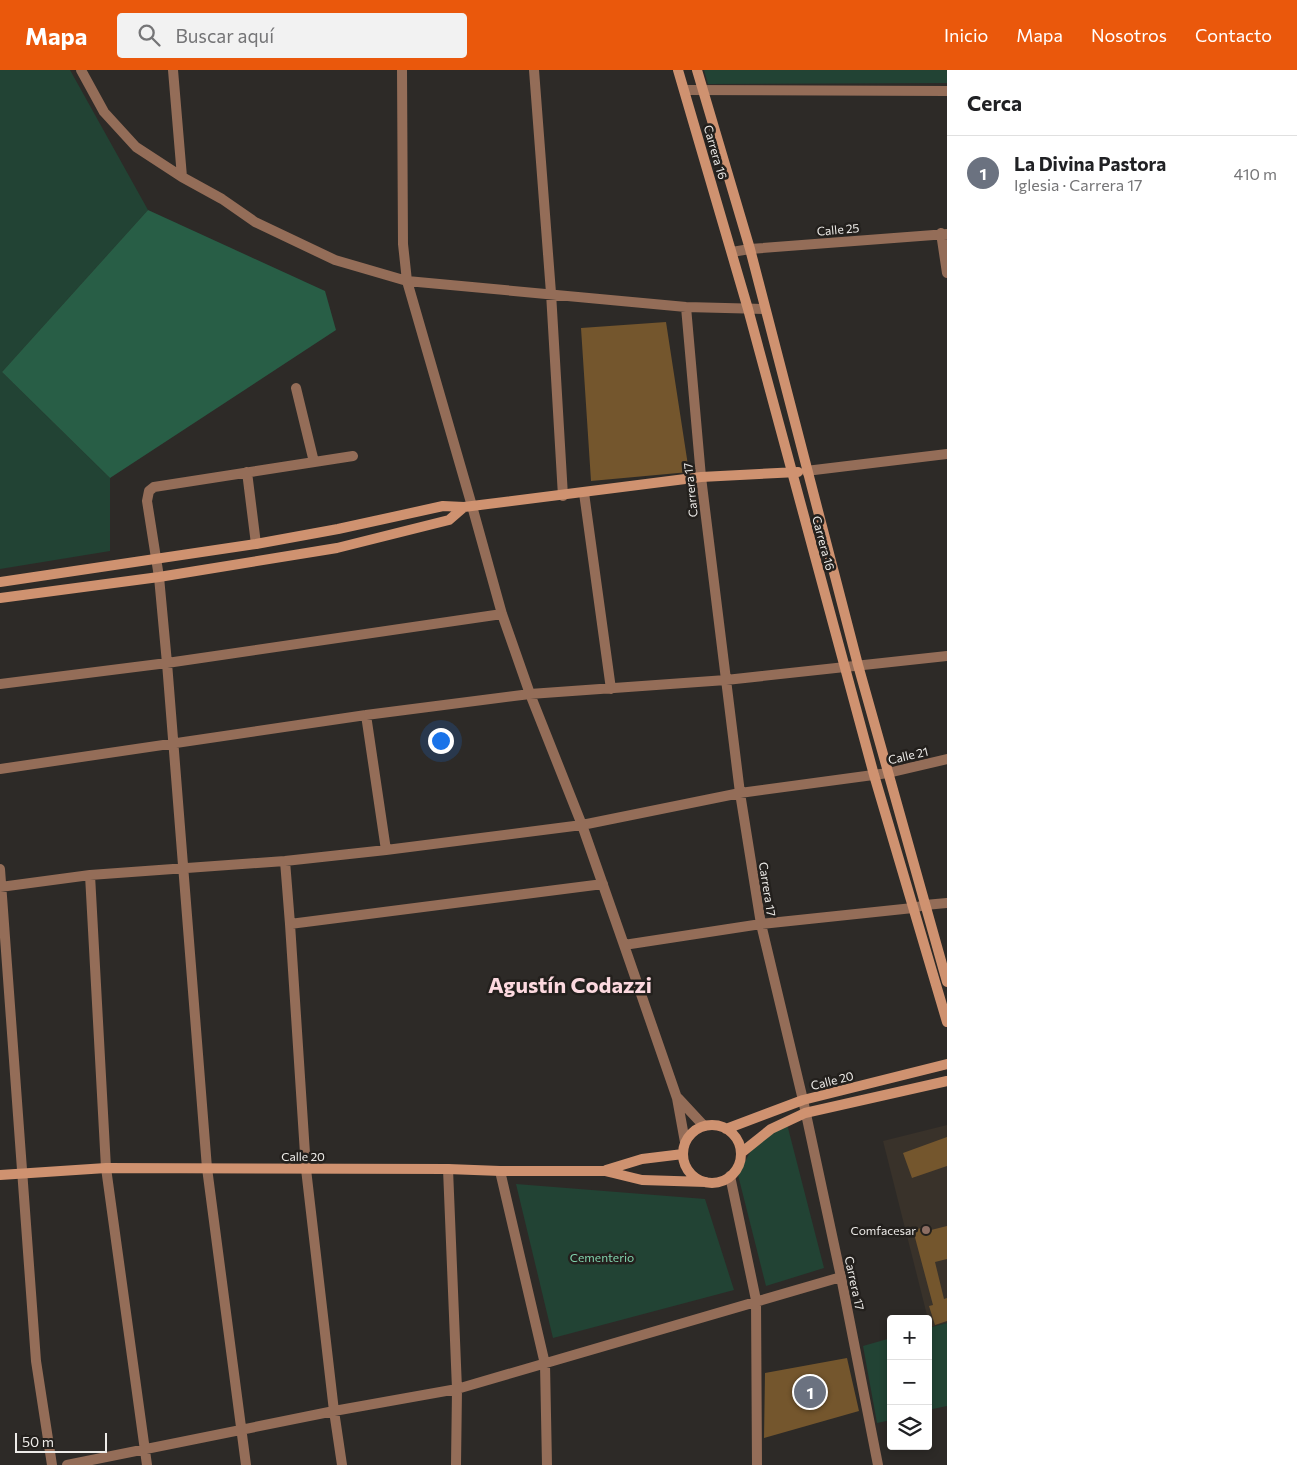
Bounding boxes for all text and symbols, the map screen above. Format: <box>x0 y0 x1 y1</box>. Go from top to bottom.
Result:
search box <box>117 13 467 58</box>
text: Mapa <box>25 21 87 50</box>
icon: search <box>135 21 163 49</box>
text: Buscar aquí <box>175 24 274 47</box>
text: Inicio <box>944 24 988 46</box>
text: Mapa <box>1016 24 1063 46</box>
text: Nosotros <box>1091 24 1167 46</box>
text: Contacto <box>1195 24 1272 46</box>
text: Cerca <box>967 90 1022 115</box>
street label: Carrera 16 <box>702 123 730 181</box>
text: La Divina Pastora <box>1014 152 1166 175</box>
text: 1 <box>979 164 987 183</box>
text: 410 m <box>1234 164 1277 183</box>
text: Iglesia · Carrera 17 <box>1014 175 1143 194</box>
street label: Calle 25 <box>816 220 860 238</box>
street label: Carrera 17 <box>680 462 700 518</box>
street label: Carrera 16 <box>810 514 838 572</box>
your location <box>428 728 454 754</box>
street label: Calle 21 <box>886 744 930 766</box>
street label: Carrera 17 <box>757 861 779 917</box>
district label: Agustín Codazzi <box>488 971 652 998</box>
street label: Calle 20 <box>809 1068 855 1092</box>
street label: Calle 20 <box>281 1149 325 1163</box>
place label: Comfacesar <box>850 1223 916 1237</box>
marker: Comfacesar <box>920 1224 932 1236</box>
park label: Cementerio <box>570 1250 634 1264</box>
street label: Carrera 17 <box>842 1255 868 1311</box>
map controls <box>887 1315 932 1450</box>
button: + <box>887 1315 932 1360</box>
button: − <box>887 1360 932 1405</box>
pin: 1 <box>794 1373 826 1411</box>
button: layers <box>887 1405 932 1450</box>
scale bar <box>15 1430 108 1453</box>
text: 50 m <box>22 1433 54 1450</box>

